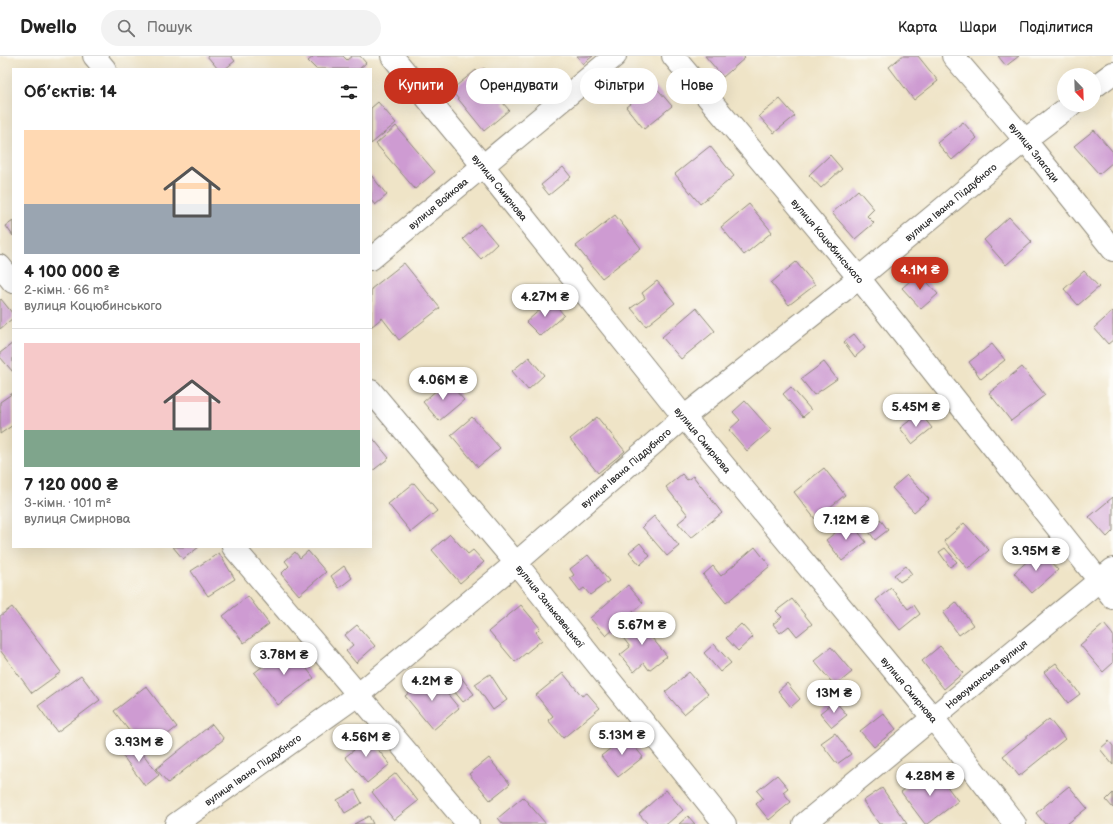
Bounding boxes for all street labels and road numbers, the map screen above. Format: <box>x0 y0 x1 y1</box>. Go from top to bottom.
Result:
street label: вулиця Злагоди <box>1006 121 1061 185</box>
street label: вулиця Смирнова <box>469 152 530 224</box>
street label: вулиця Івана Піддубного <box>903 161 999 244</box>
street label: вулиця Войкова <box>406 176 471 232</box>
street label: вулиця Коцюбинського <box>788 197 866 286</box>
street label: вулиця Смирнова <box>671 405 733 476</box>
street label: вулиця Івана Піддубного <box>579 426 674 511</box>
street label: вулиця Заньковецької <box>513 563 587 651</box>
street label: Новоуманська вулиця <box>943 637 1030 712</box>
street label: вулиця Смирнова <box>878 655 939 726</box>
street label: вулиця Івана Піддубного <box>203 732 304 809</box>

